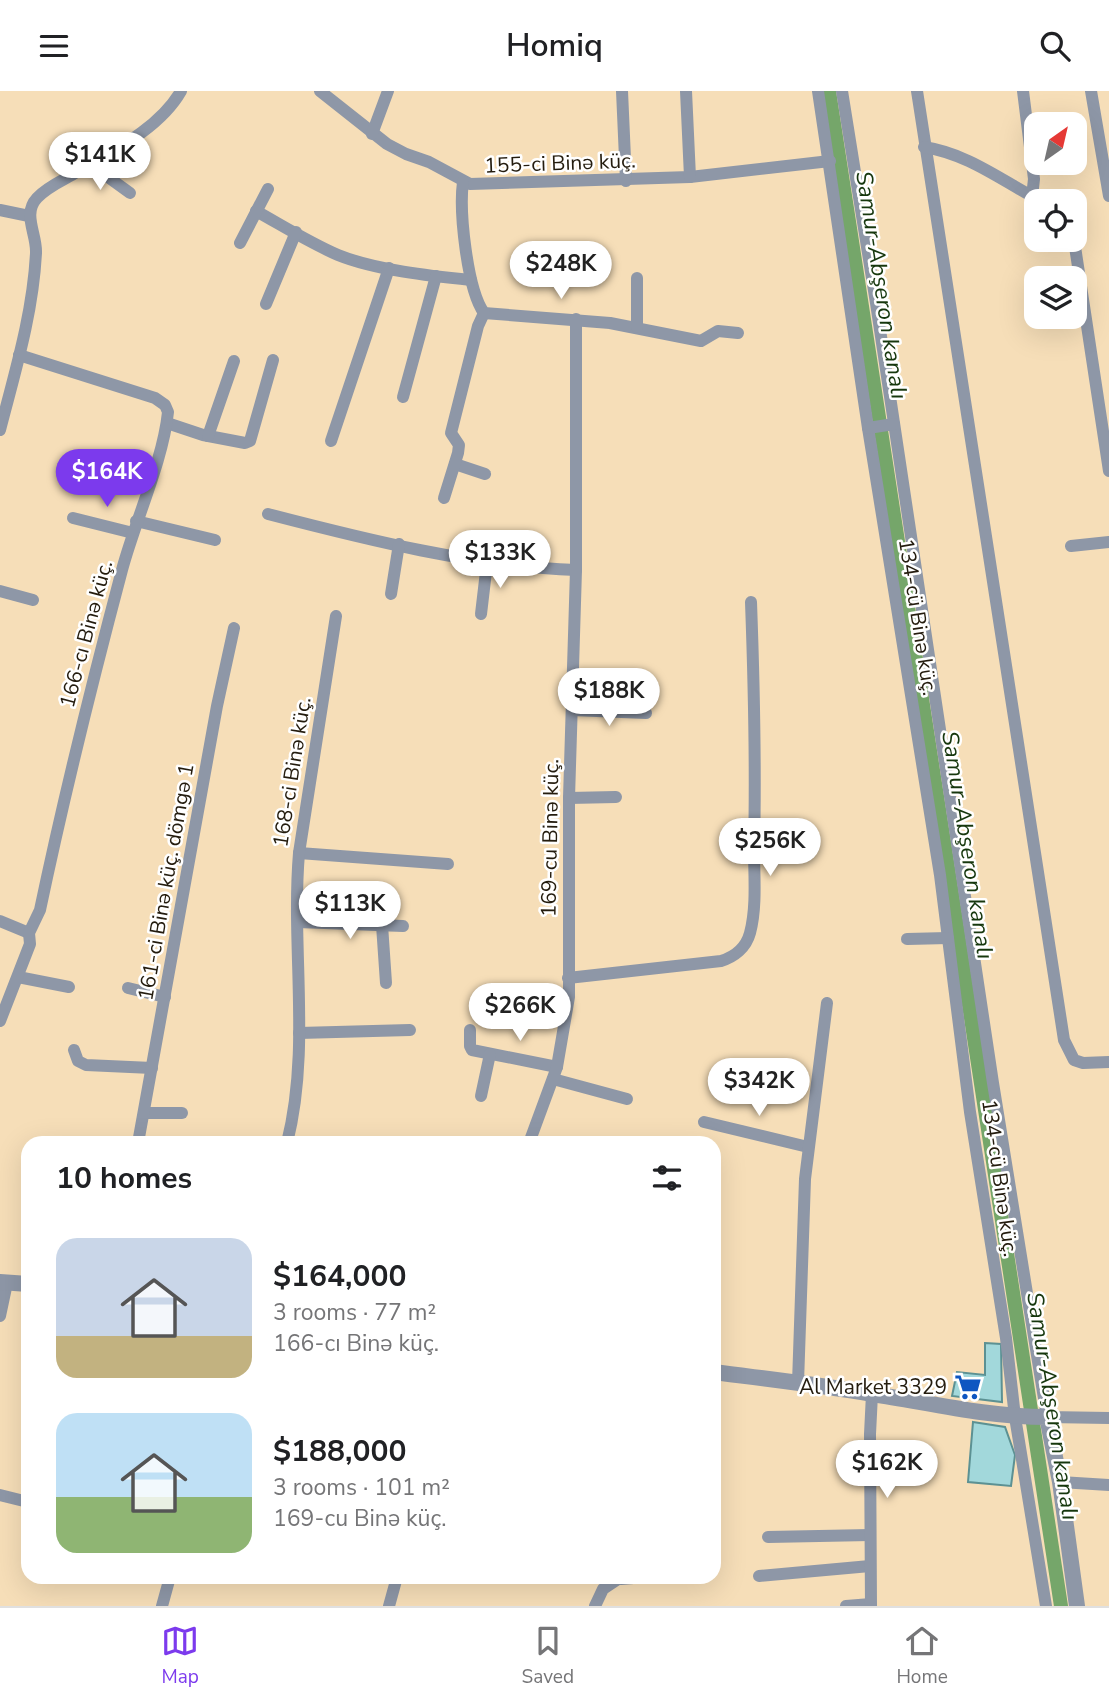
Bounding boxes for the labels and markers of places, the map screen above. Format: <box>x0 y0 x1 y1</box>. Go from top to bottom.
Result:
pin: $141K <box>51 133 149 192</box>
pin: $248K <box>512 241 610 301</box>
pin: $164K <box>58 449 156 509</box>
pin: $133K <box>451 531 549 590</box>
pin: $188K <box>560 669 658 728</box>
pin: $256K <box>721 819 819 878</box>
pin: $113K <box>301 881 399 941</box>
pin: $266K <box>471 983 569 1043</box>
pin: $342K <box>710 1059 808 1118</box>
supermarket icon: Al Market 3329 <box>953 1372 983 1402</box>
place label: Al Market 3329 <box>799 1373 947 1401</box>
pin: $162K <box>838 1441 936 1500</box>

